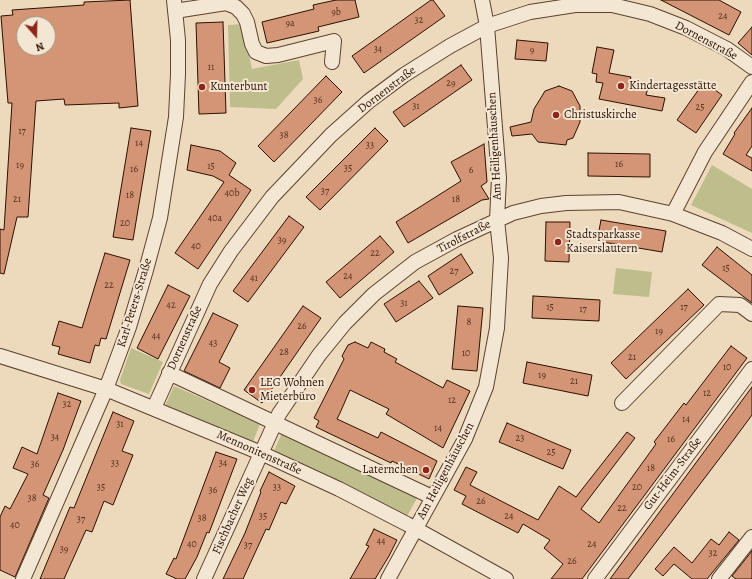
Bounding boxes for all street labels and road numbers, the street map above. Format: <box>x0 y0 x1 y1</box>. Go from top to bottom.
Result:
street label: Dornenstraße <box>672 18 740 64</box>
street label: Dornenstraße <box>355 64 419 116</box>
street label: Am Heiligenhäuschen <box>485 92 505 200</box>
street label: Tirolfstraße <box>435 217 493 257</box>
street label: Karl-Peters-Straße <box>115 257 155 349</box>
street label: Dornenstraße <box>164 304 206 372</box>
street label: Am Heiligenhäuschen <box>414 420 478 522</box>
street label: Mennonitenstraße <box>214 428 304 478</box>
street label: Gut-Heim-Straße <box>641 435 705 513</box>
street label: Fischbacher Weg <box>210 475 256 557</box>

